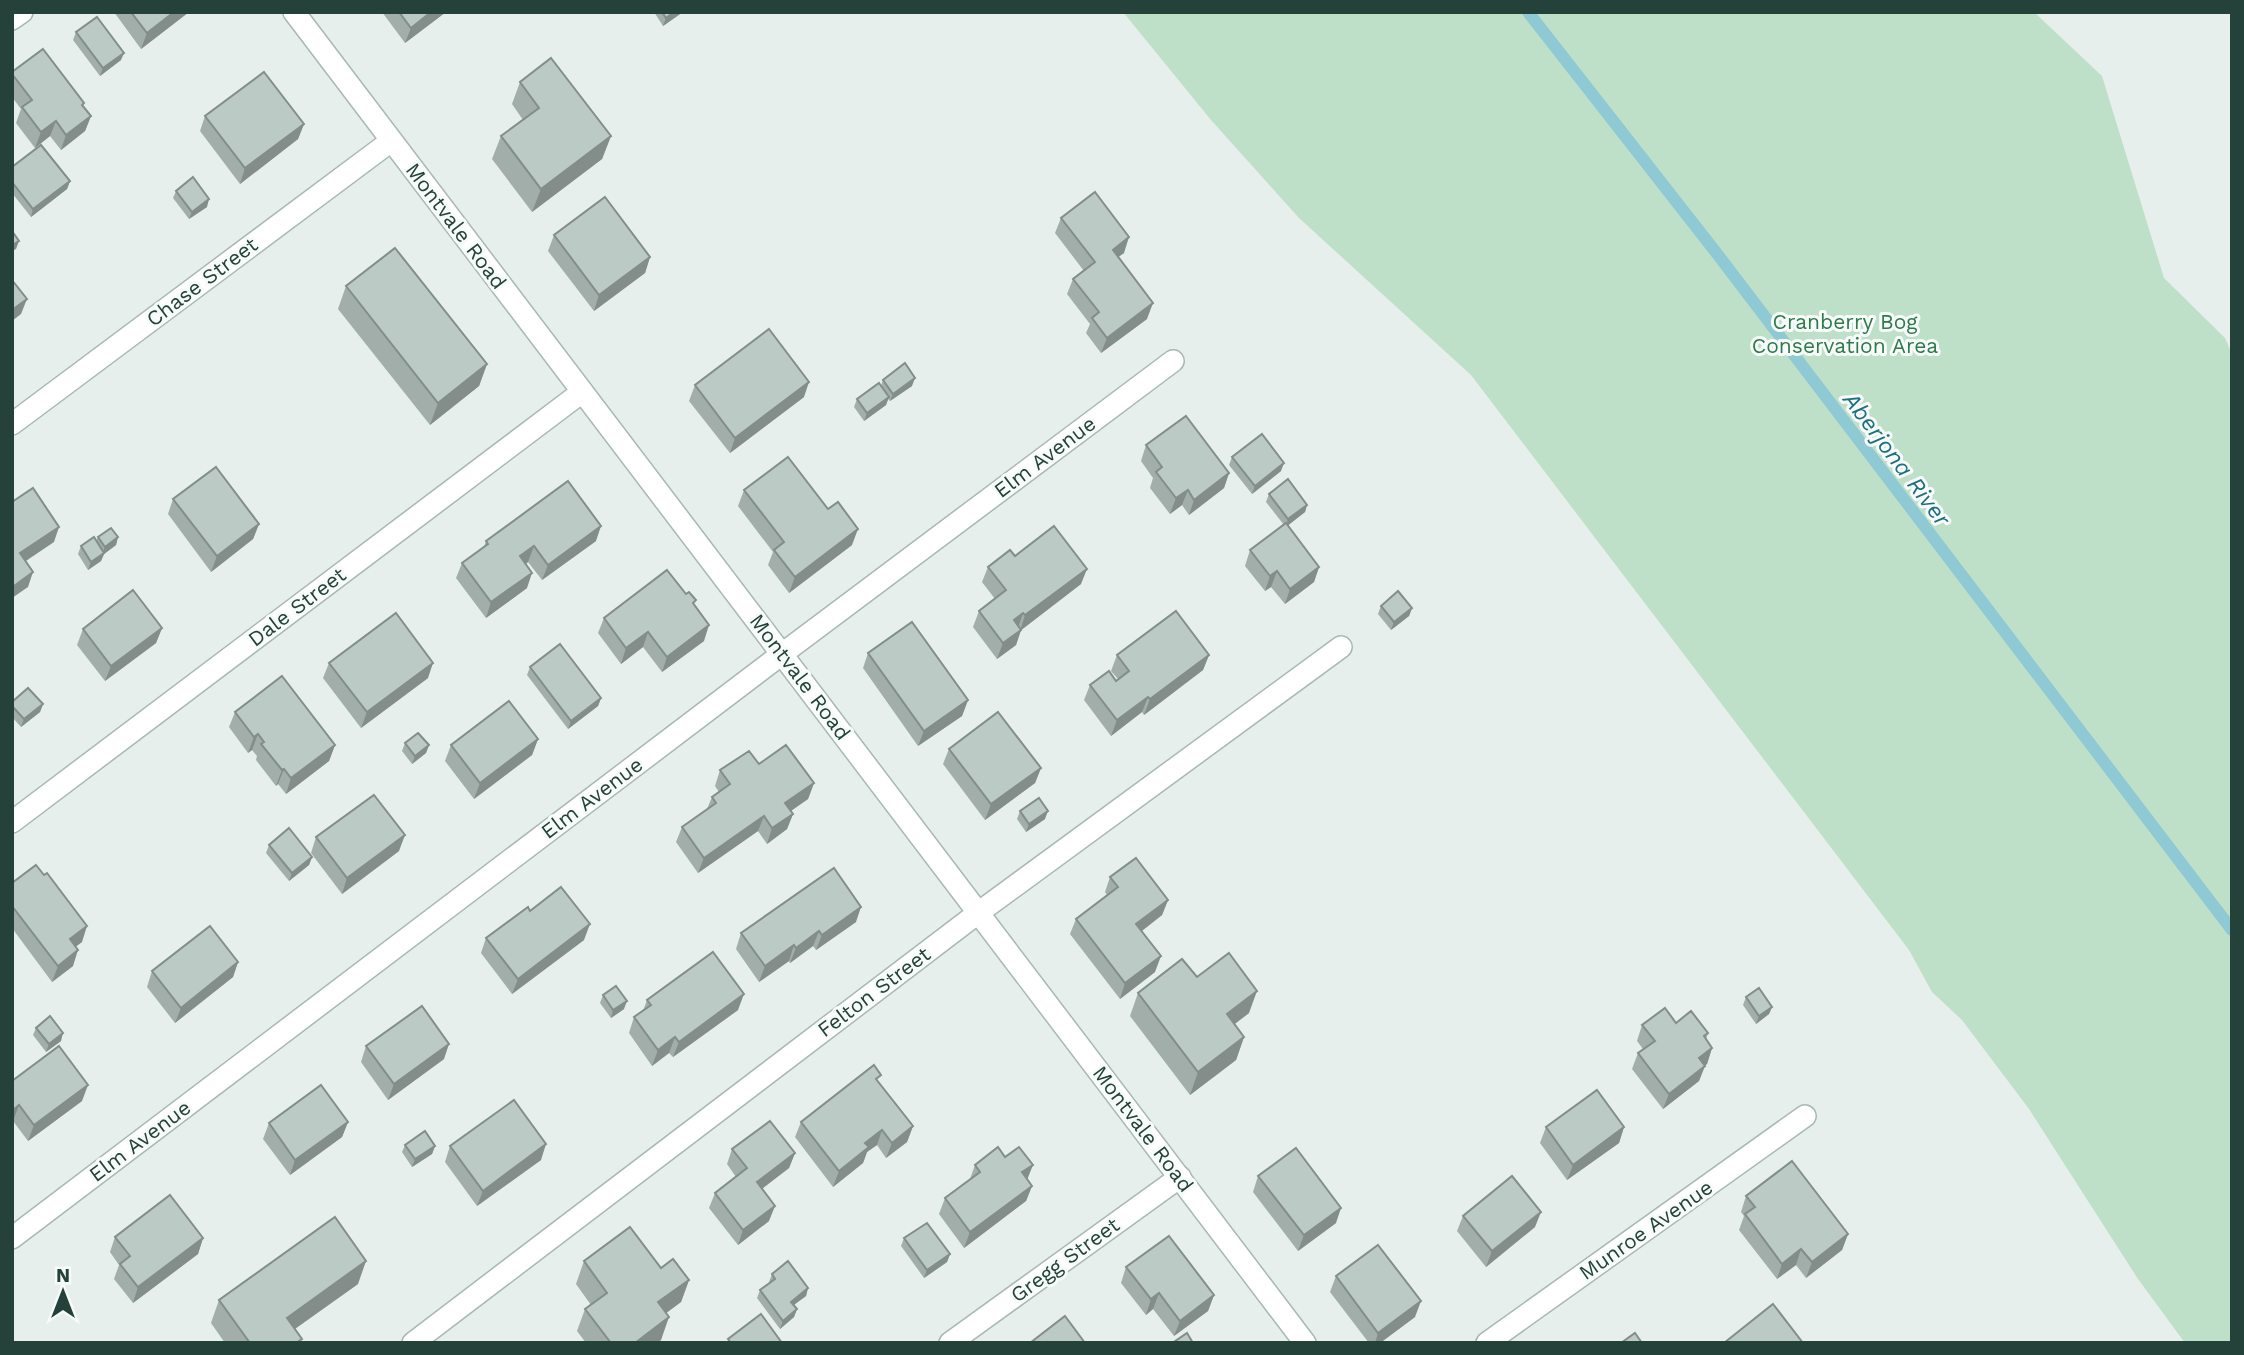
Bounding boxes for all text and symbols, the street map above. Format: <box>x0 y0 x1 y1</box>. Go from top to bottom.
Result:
street label: Montvale Road <box>401 158 512 294</box>
street label: Chase Street <box>141 232 262 332</box>
park label: Cranberry Bog Conservation Area <box>1752 309 1938 358</box>
water label: Aberjona River <box>1837 386 1956 532</box>
street label: Elm Avenue <box>989 410 1100 503</box>
street label: Dale Street <box>243 562 351 651</box>
street label: Montvale Road <box>745 609 856 745</box>
street label: Elm Avenue <box>536 751 647 844</box>
street label: Felton Street <box>812 941 935 1042</box>
street label: Montvale Road <box>1088 1061 1199 1197</box>
street label: Elm Avenue <box>84 1094 195 1187</box>
street label: Munroe Avenue <box>1574 1174 1717 1285</box>
street label: Gregg Street <box>1005 1212 1124 1307</box>
north arrow <box>28 1257 98 1327</box>
text: N <box>56 1264 70 1287</box>

